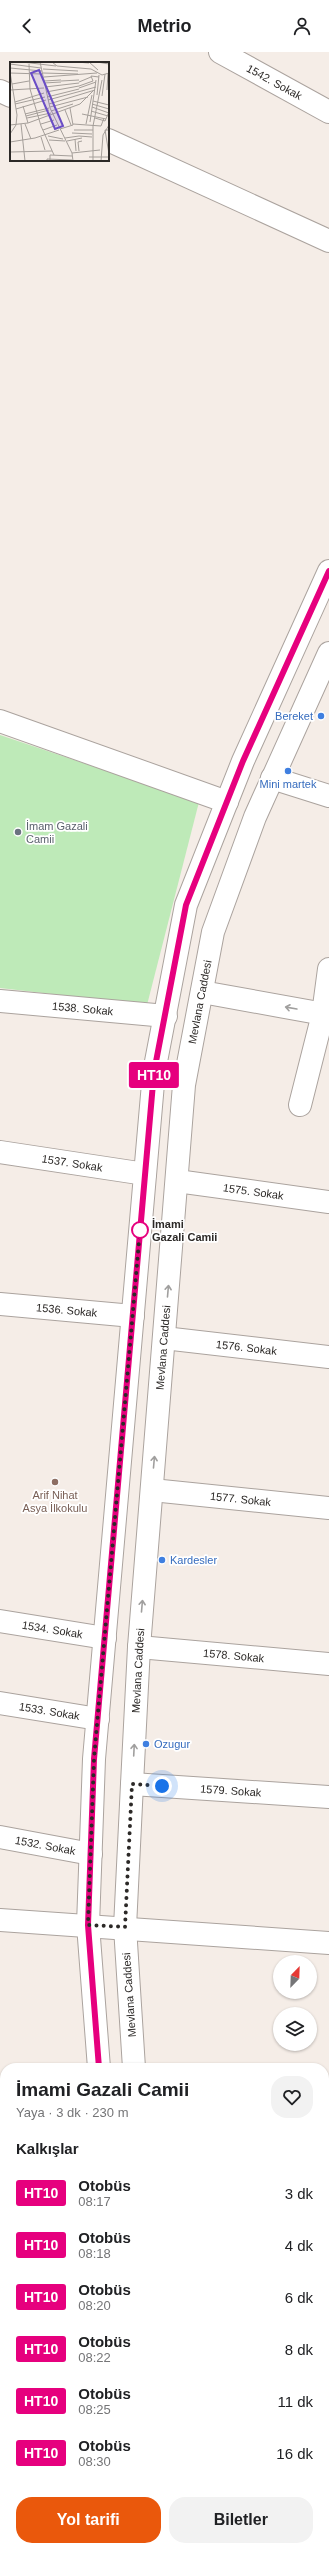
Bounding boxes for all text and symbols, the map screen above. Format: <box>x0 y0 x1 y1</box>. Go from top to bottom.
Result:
icon: back <box>16 15 38 37</box>
icon: person <box>291 15 313 37</box>
text: Metrio <box>138 16 192 36</box>
inset map <box>10 62 109 161</box>
street label: 1542. Sokak <box>245 62 304 102</box>
place label: Bereket <box>275 710 313 722</box>
marker: Bereket <box>316 711 326 721</box>
marker: Mini martek <box>283 766 293 776</box>
place label: Mini martek <box>260 778 317 790</box>
place label: İmam Gazali Camii <box>26 820 88 845</box>
marker: İmam Gazali Camii <box>13 827 23 837</box>
street label: Mevlana Caddesi <box>186 959 214 1045</box>
street label: 1538. Sokak <box>52 1000 114 1017</box>
one-way arrow <box>284 1004 297 1012</box>
line badge: HT10 <box>126 1062 182 1088</box>
text: HT10 <box>137 1067 171 1083</box>
street label: 1537. Sokak <box>41 1152 104 1174</box>
street label: 1575. Sokak <box>222 1181 285 1202</box>
place label: İmami Gazali Camii <box>152 1218 217 1243</box>
marker: İmami Gazali Camii <box>131 1221 149 1239</box>
one-way arrow <box>164 1285 171 1298</box>
street label: 1536. Sokak <box>36 1301 98 1319</box>
street label: Mevlana Caddesi <box>154 1305 172 1390</box>
street label: 1576. Sokak <box>215 1338 278 1357</box>
one-way arrow <box>150 1456 157 1469</box>
marker: Arif Nihat Asya İlkokulu <box>50 1477 60 1487</box>
place label: Arif Nihat Asya İlkokulu <box>23 1489 87 1514</box>
street label: 1577. Sokak <box>209 1490 272 1508</box>
place label: Kardesler <box>170 1554 217 1566</box>
marker: Kardesler <box>157 1555 167 1565</box>
one-way arrow <box>139 1600 146 1613</box>
street label: 1534. Sokak <box>21 1619 84 1640</box>
street label: Mevlana Caddesi <box>130 1628 146 1713</box>
street label: 1578. Sokak <box>203 1647 265 1664</box>
street label: 1533. Sokak <box>18 1700 81 1722</box>
place label: Ozugur <box>154 1738 190 1750</box>
marker: Ozugur <box>141 1739 151 1749</box>
one-way arrow <box>130 1744 137 1757</box>
your location <box>152 1776 172 1796</box>
street label: 1579. Sokak <box>200 1783 262 1799</box>
street label: 1532. Sokak <box>14 1834 77 1857</box>
street label: Mevlana Caddesi <box>120 1952 138 2038</box>
north arrow <box>273 1955 317 1999</box>
map controls <box>273 1955 317 2051</box>
button: layers <box>273 2007 317 2051</box>
button: heart <box>271 2076 313 2118</box>
text: İmami Gazali Camii <box>16 2079 189 2100</box>
text: Yaya · 3 dk · 230 m <box>16 2105 128 2120</box>
text: Kalkışlar <box>16 2140 79 2157</box>
text: Otobüs <box>78 2177 131 2194</box>
text: HT10 <box>24 2185 58 2201</box>
text: 3 dk <box>285 2185 313 2202</box>
text: 08:17 <box>78 2194 111 2209</box>
text: Otobüs <box>78 2229 131 2246</box>
text: HT10 <box>24 2237 58 2253</box>
text: 4 dk <box>285 2237 313 2254</box>
text: 08:18 <box>78 2246 111 2261</box>
text: Otobüs <box>78 2281 131 2298</box>
text: HT10 <box>24 2289 58 2305</box>
text: 6 dk <box>285 2289 313 2306</box>
text: 08:20 <box>78 2298 111 2313</box>
text: Otobüs <box>78 2333 131 2350</box>
text: HT10 <box>24 2341 58 2357</box>
text: 8 dk <box>285 2341 313 2358</box>
text: 08:22 <box>78 2350 111 2365</box>
text: Otobüs <box>78 2385 131 2402</box>
text: HT10 <box>24 2393 58 2409</box>
text: 11 dk <box>277 2393 313 2410</box>
text: 08:25 <box>78 2402 111 2417</box>
text: Otobüs <box>78 2437 131 2454</box>
text: HT10 <box>24 2445 58 2461</box>
text: 16 dk <box>276 2445 313 2462</box>
text: 08:30 <box>78 2454 111 2469</box>
button: Yol tarifi <box>16 2497 161 2543</box>
button: Biletler <box>169 2497 313 2543</box>

